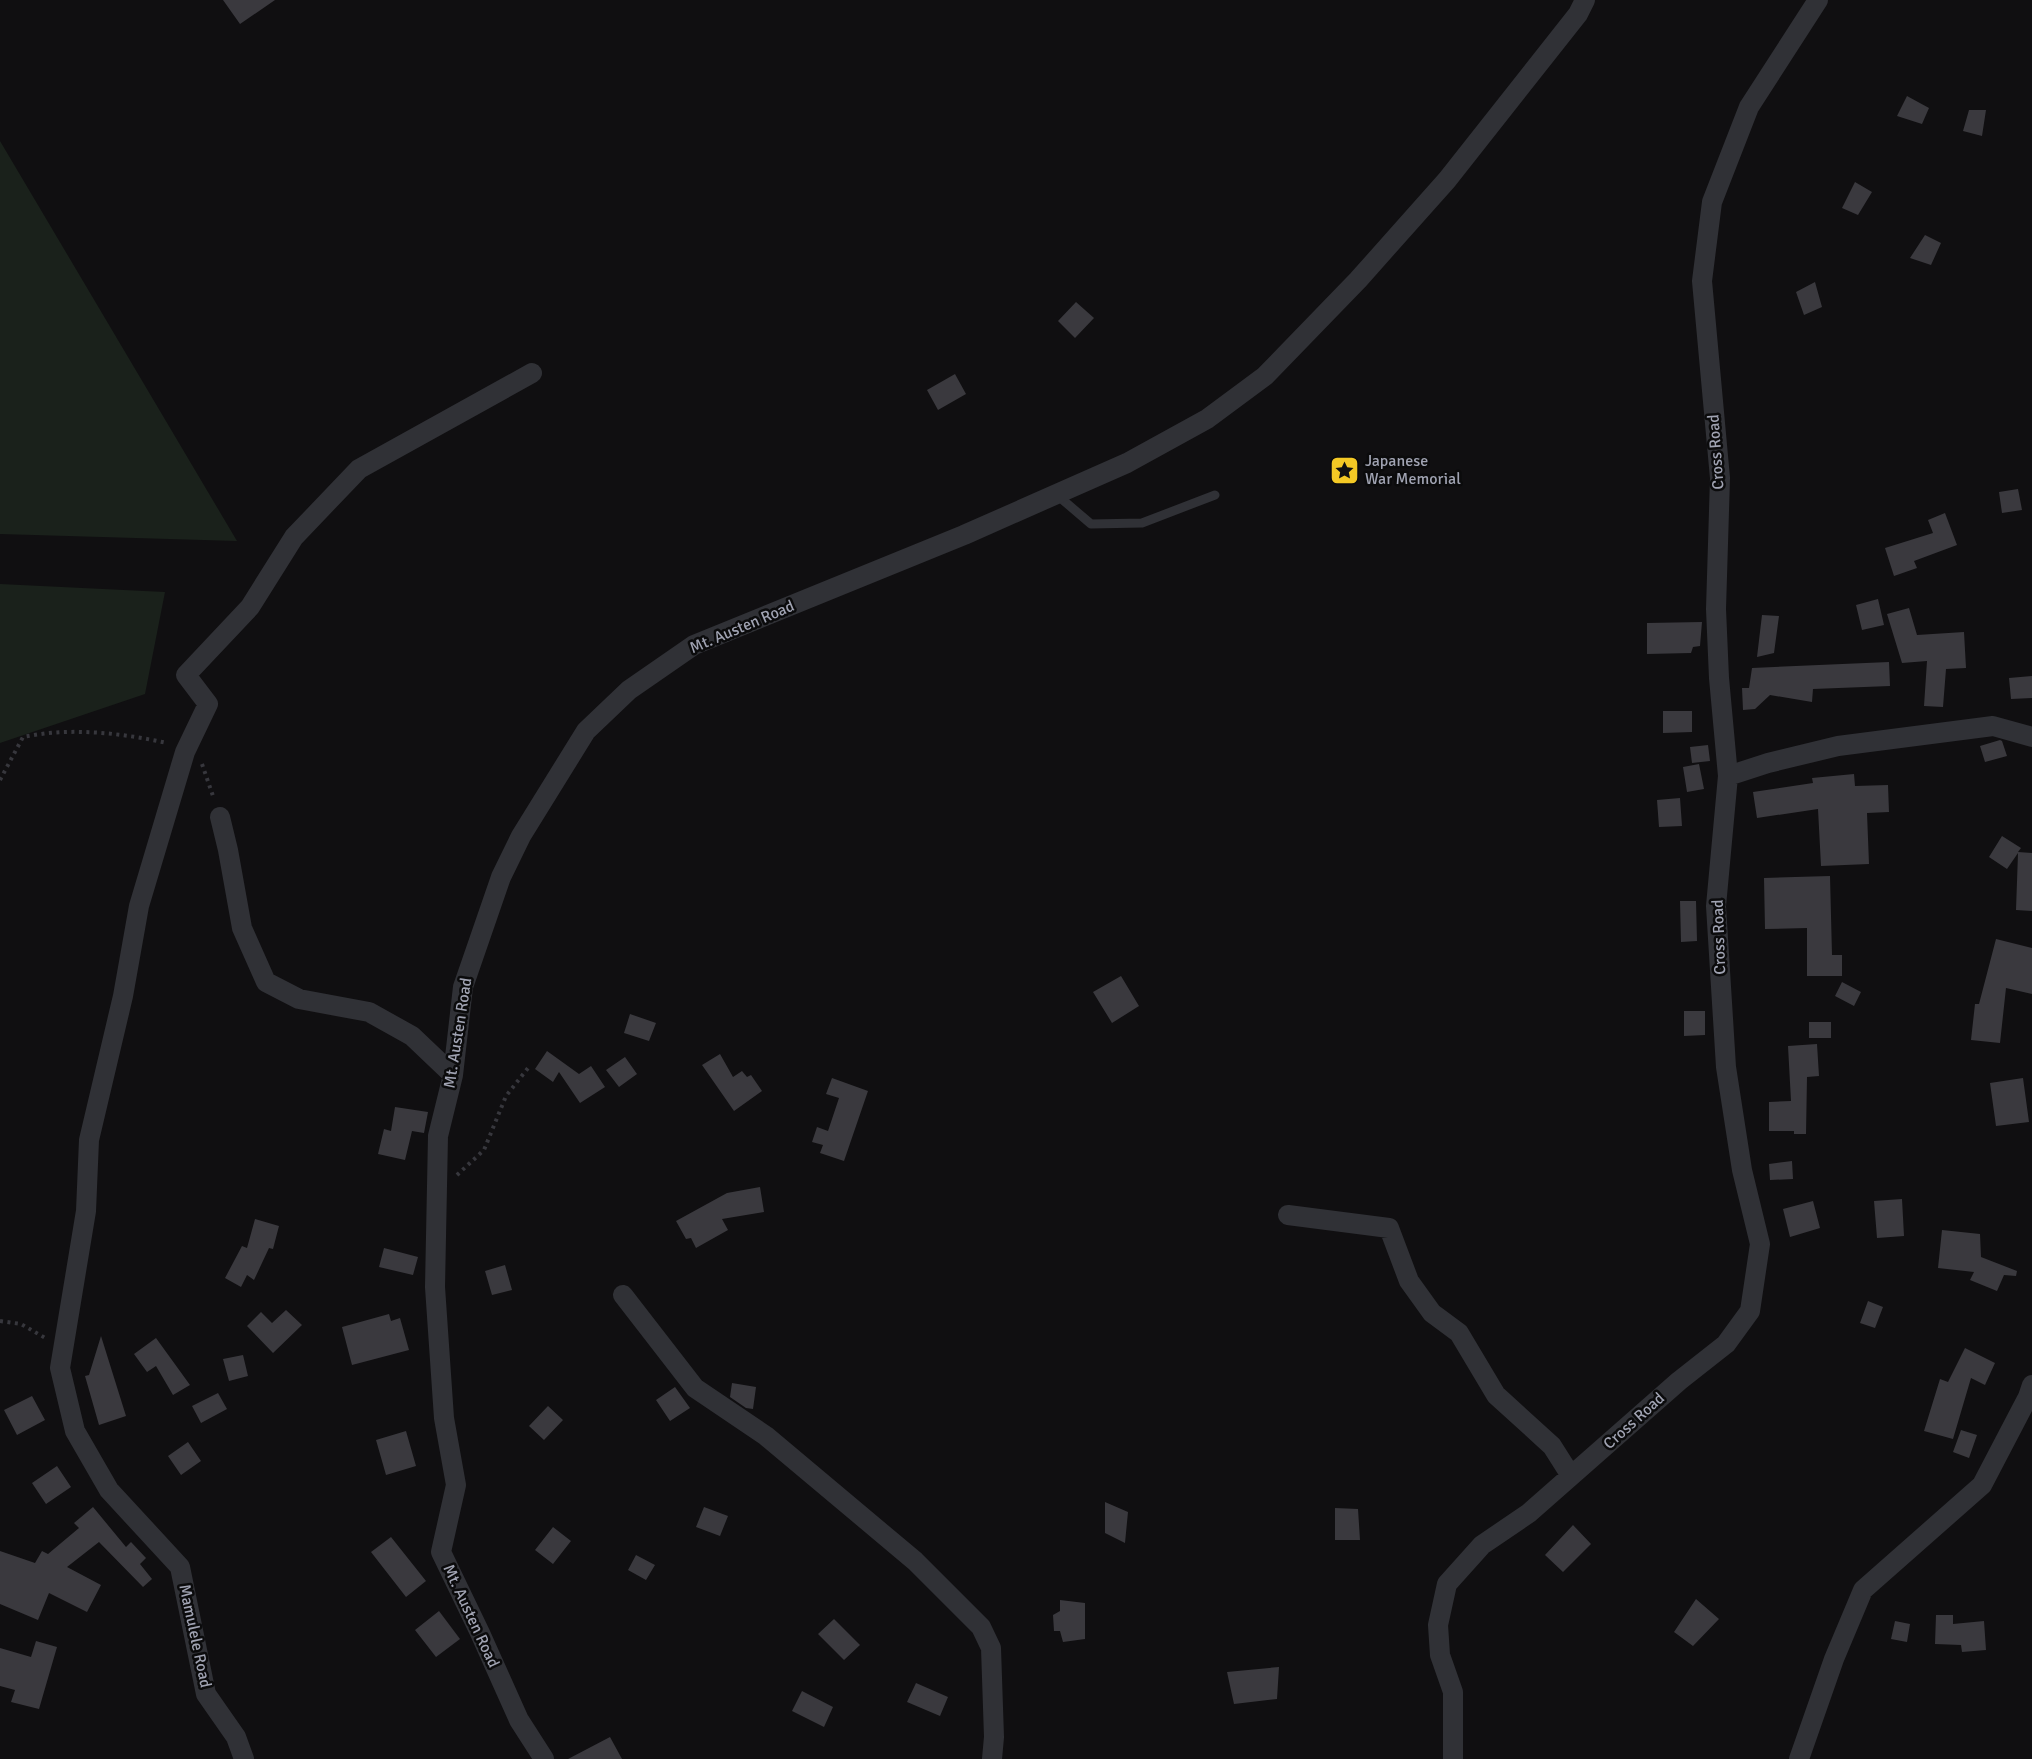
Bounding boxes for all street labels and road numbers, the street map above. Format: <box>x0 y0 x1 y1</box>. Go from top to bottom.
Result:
street label: Cross Road <box>1703 414 1729 490</box>
street label: Mt. Austen Road <box>687 596 797 658</box>
street label: Cross Road <box>1708 899 1730 975</box>
street label: Mt. Austen Road <box>439 976 477 1090</box>
street label: Cross Road <box>1599 1388 1669 1454</box>
street label: Mt. Austen Road <box>438 1561 504 1671</box>
street label: Mamulele Road <box>174 1582 216 1690</box>

